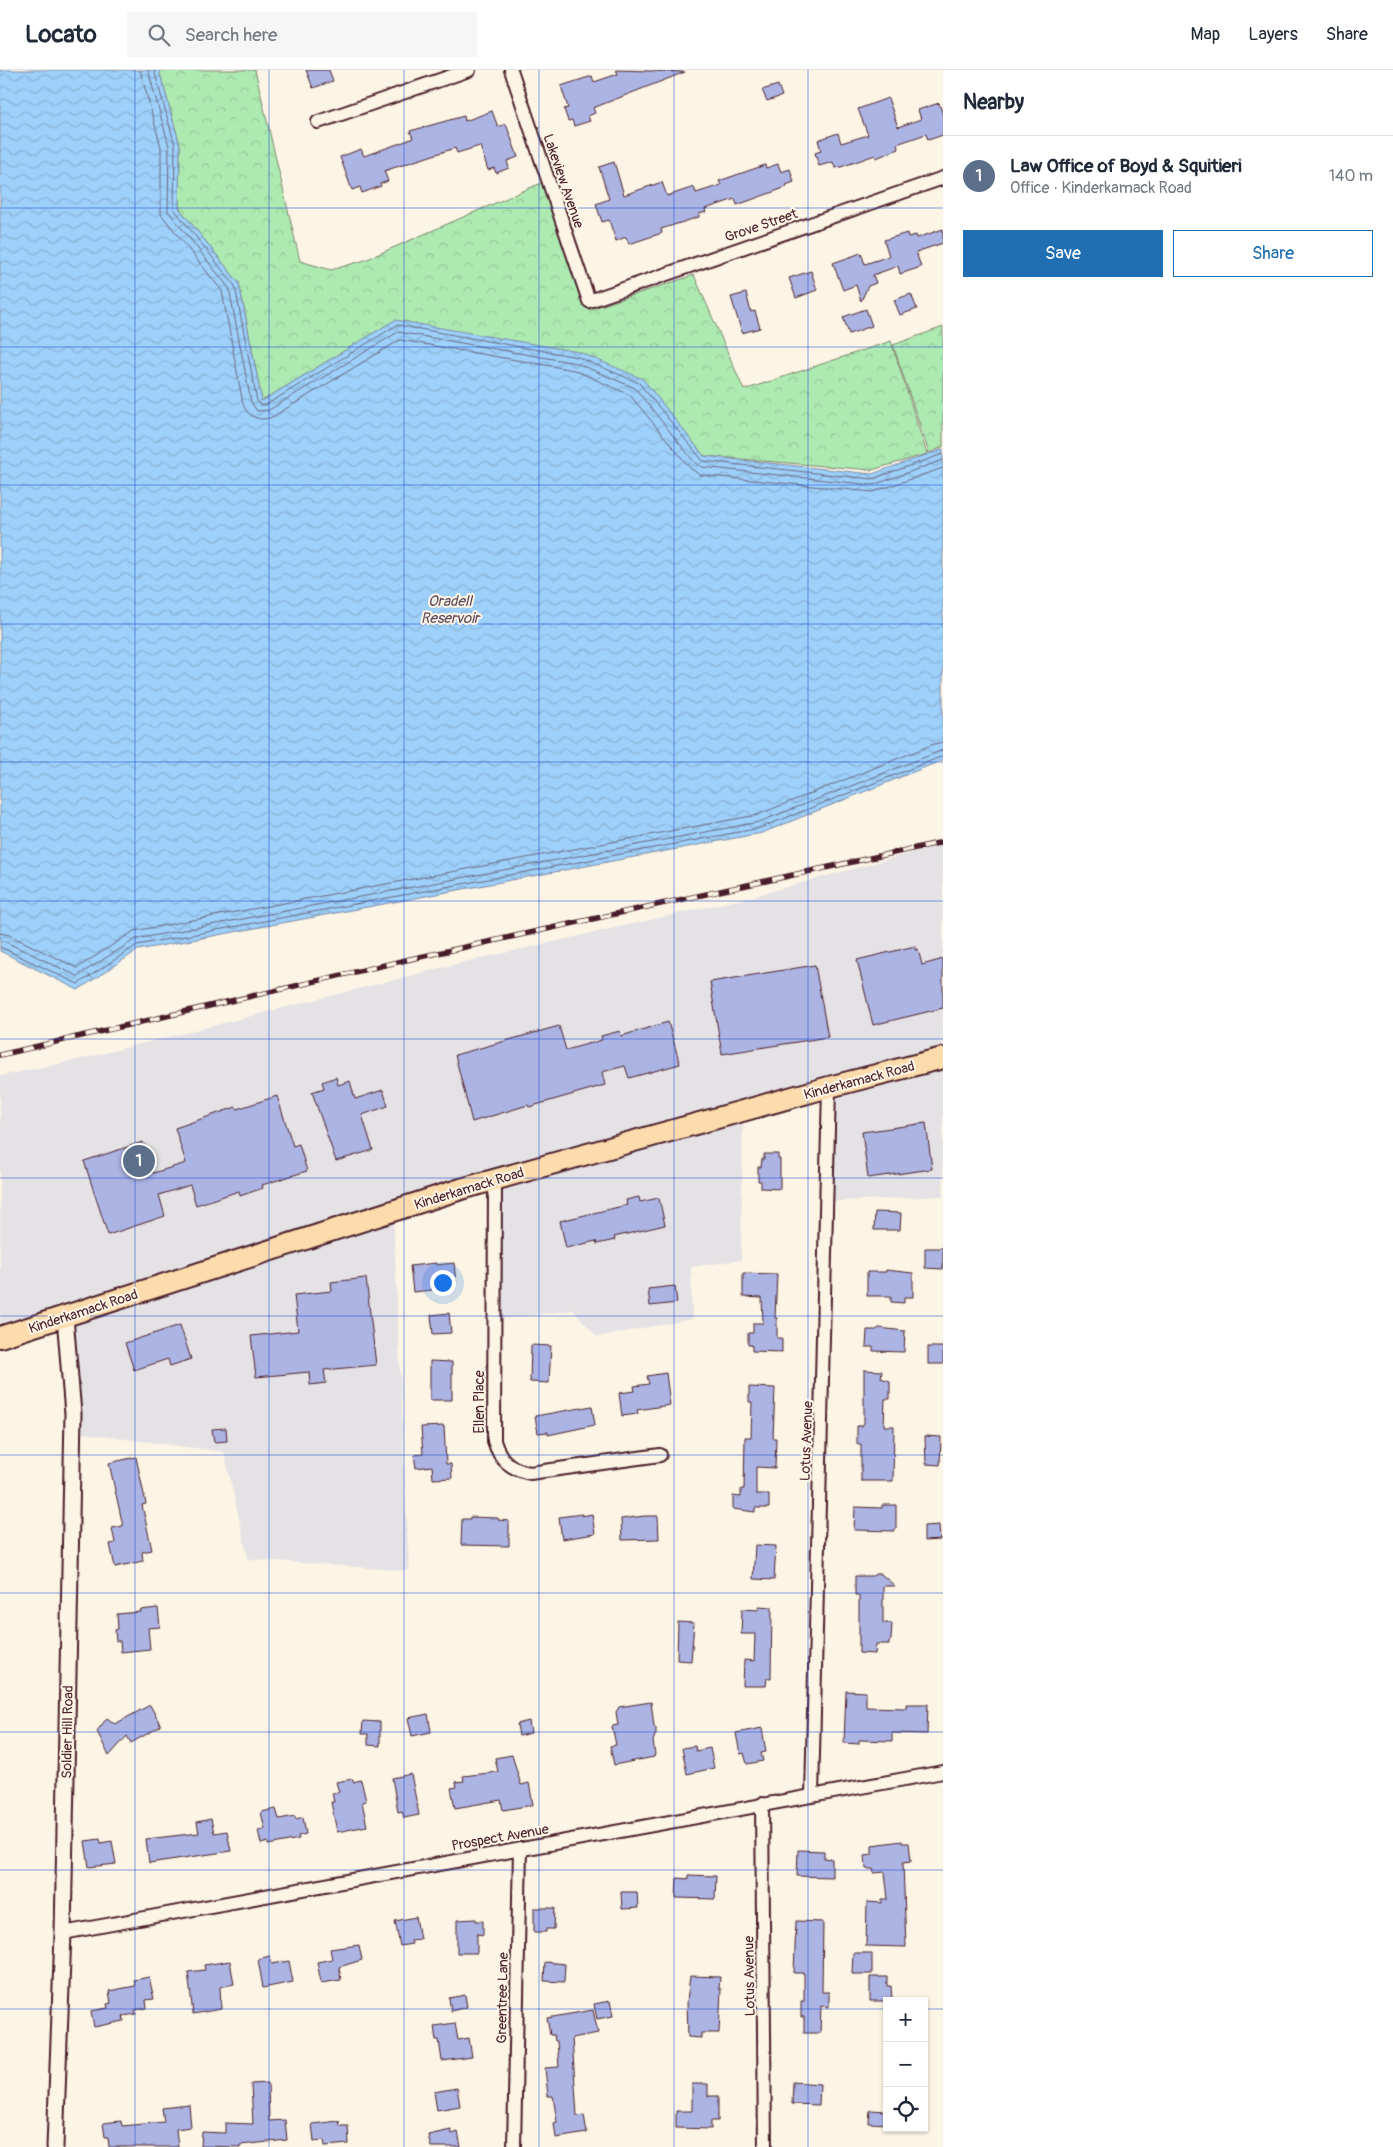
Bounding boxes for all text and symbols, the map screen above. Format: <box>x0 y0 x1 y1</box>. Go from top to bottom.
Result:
search box <box>127 12 477 57</box>
text: Locato <box>25 20 97 49</box>
icon: search <box>145 21 173 49</box>
text: Search here <box>185 23 277 47</box>
text: Map <box>1191 23 1220 46</box>
text: Layers <box>1248 23 1298 46</box>
text: Share <box>1326 23 1368 46</box>
text: Nearby <box>963 89 1024 116</box>
street label: Lakeview Avenue <box>539 132 588 231</box>
text: Law Office of Boyd & Squitieri <box>1010 154 1242 178</box>
text: 1 <box>976 166 982 186</box>
text: 140 m <box>1329 166 1373 186</box>
text: Office · Kinderkamack Road <box>1010 178 1192 198</box>
street label: Grove Street <box>723 205 800 246</box>
button: Save <box>963 230 1163 277</box>
button: Share <box>1173 230 1373 277</box>
water label: Oradell Reservoir <box>421 592 481 628</box>
street label: Kinderkamack Road <box>802 1057 916 1103</box>
pin: 1 <box>123 1142 155 1180</box>
street label: Kinderkamack Road <box>412 1164 526 1213</box>
your location <box>430 1270 456 1296</box>
street label: Kinderkamack Road <box>26 1286 140 1337</box>
street label: Ellen Place <box>471 1370 488 1434</box>
street label: Lotus Avenue <box>797 1400 816 1482</box>
street label: Soldier Hill Road <box>58 1685 77 1779</box>
street label: Prospect Avenue <box>450 1821 550 1854</box>
street label: Lotus Avenue <box>740 1936 759 2016</box>
street label: Greentree Lane <box>493 1952 512 2044</box>
map controls <box>883 1997 928 2132</box>
button: + <box>883 1997 928 2042</box>
button: − <box>883 2042 928 2087</box>
button: locate <box>883 2087 928 2132</box>

